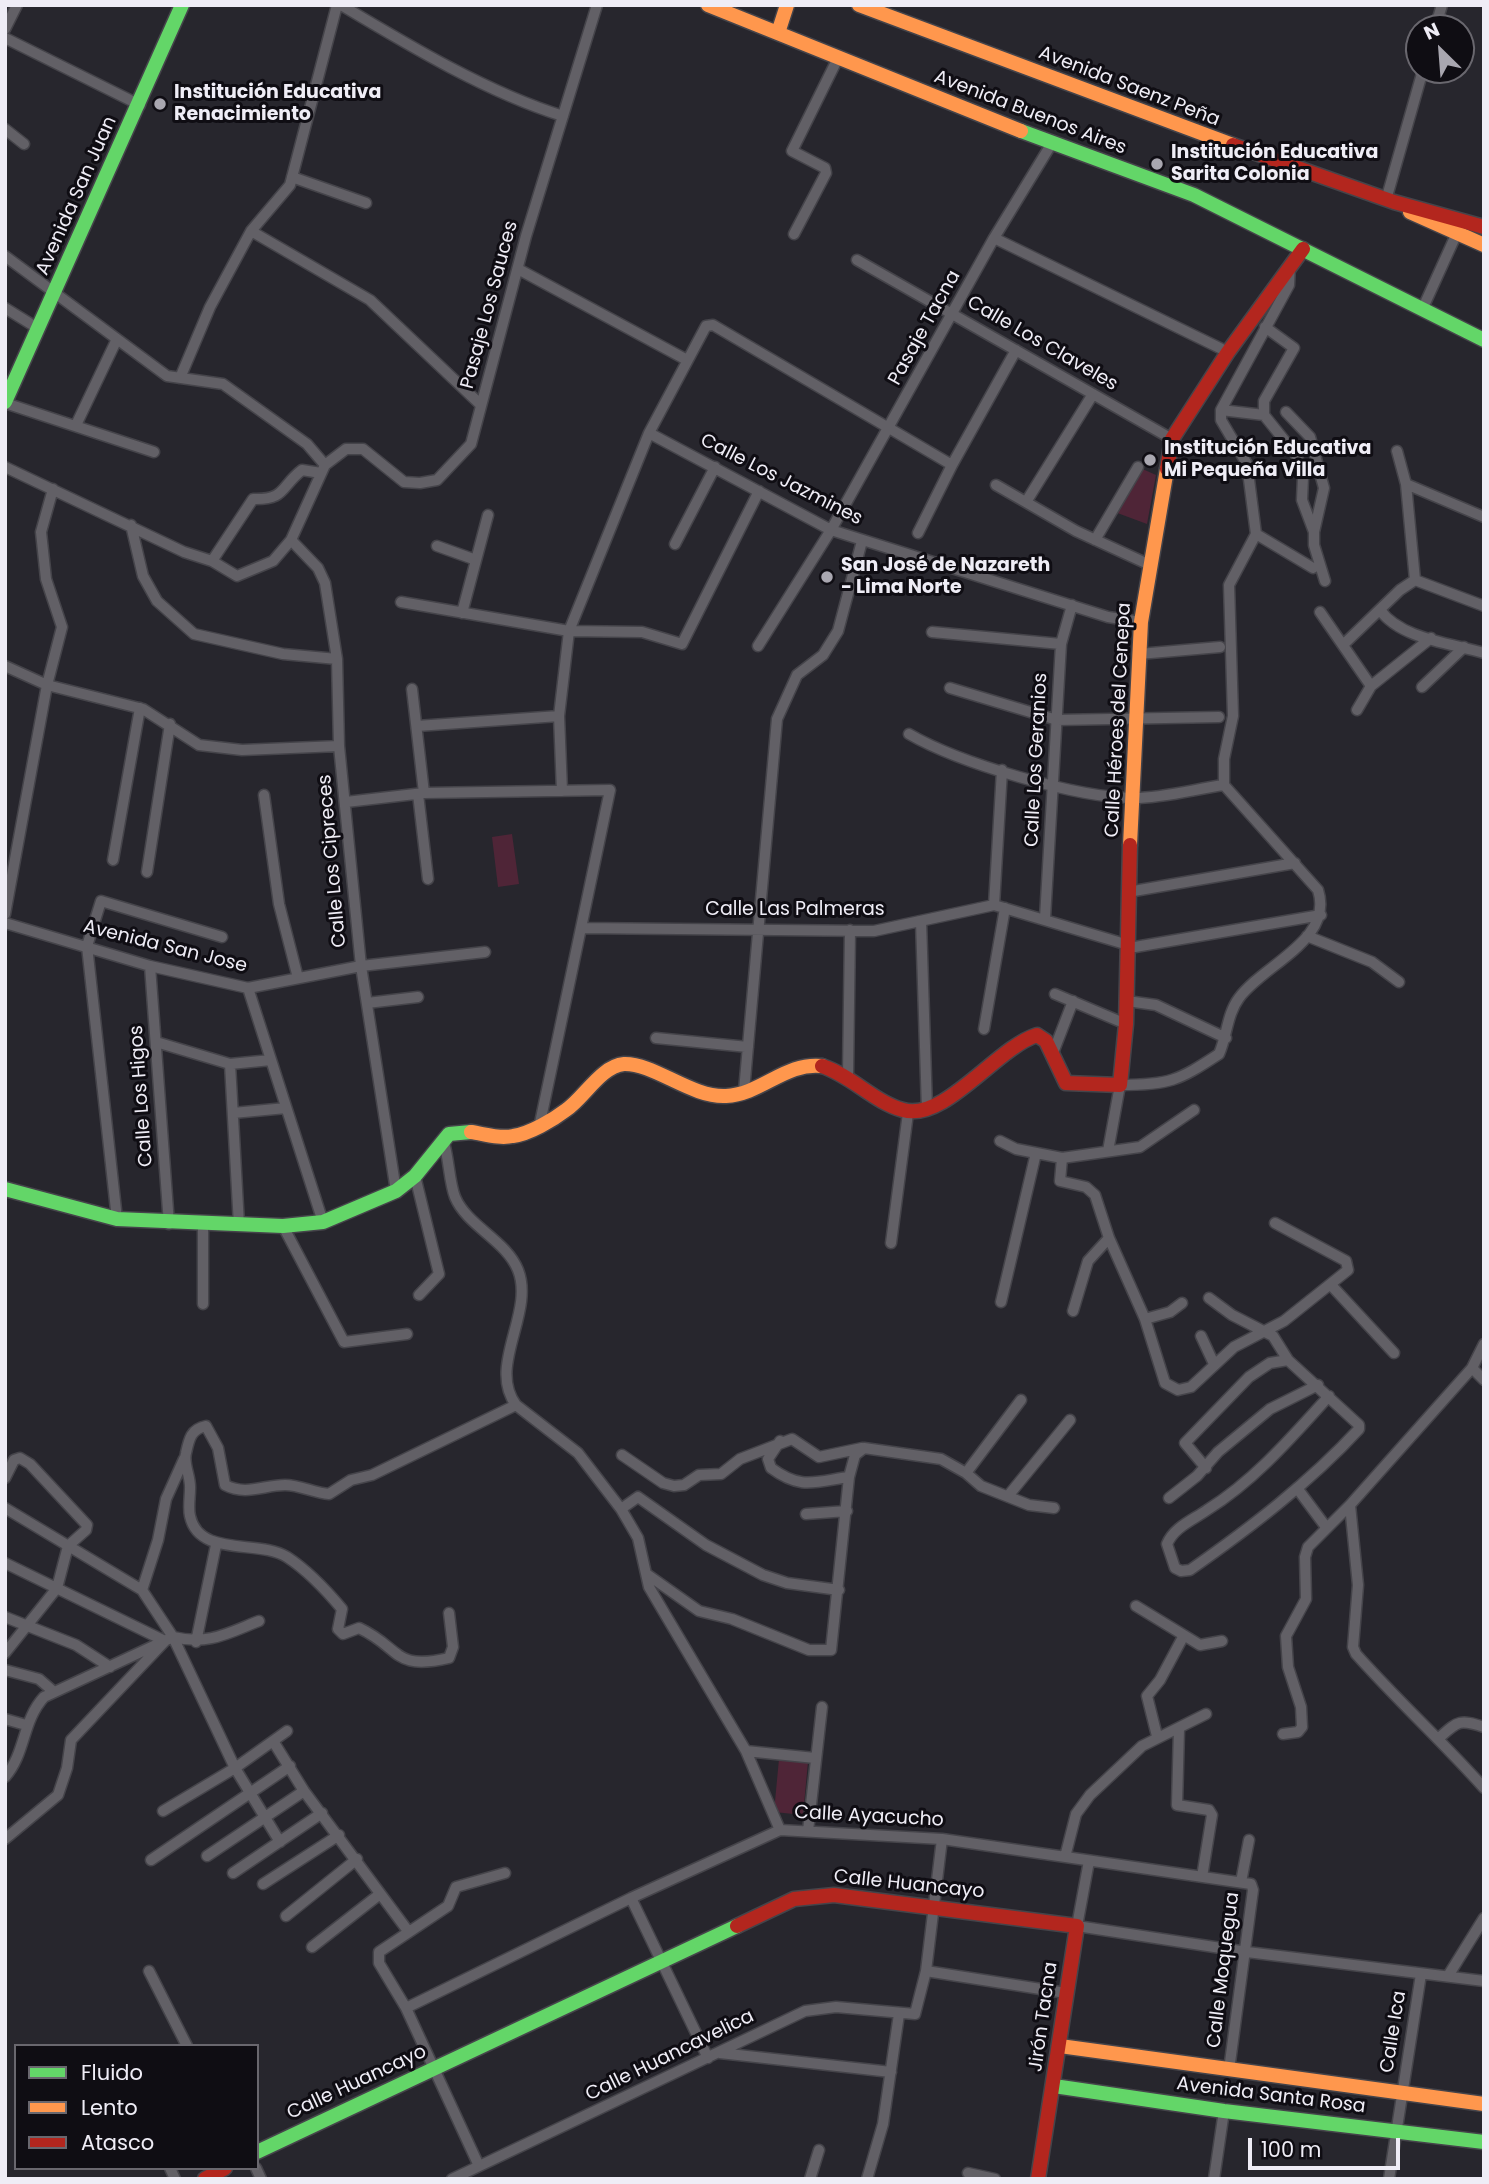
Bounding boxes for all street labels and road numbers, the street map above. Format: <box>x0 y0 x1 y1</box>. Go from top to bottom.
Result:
street label: Avenida Saenz Peña <box>1035 42 1223 132</box>
street label: Avenida Buenos Aires <box>931 66 1129 160</box>
street label: Avenida San Juan <box>32 113 122 279</box>
street label: Pasaje Los Sauces <box>457 219 523 391</box>
street label: Pasaje Tacna <box>884 267 966 389</box>
street label: Calle Los Claveles <box>963 292 1121 396</box>
street label: Calle Los Jazmines <box>696 429 866 531</box>
street label: Calle Héroes del Cenepa <box>1101 602 1137 838</box>
street label: Calle Los Geranios <box>1021 672 1053 848</box>
street label: Calle Los Cipreces <box>314 774 352 948</box>
street label: Calle Las Palmeras <box>705 899 885 921</box>
street label: Avenida San Jose <box>81 916 249 978</box>
street label: Calle Los Higos <box>126 1024 158 1168</box>
street label: Calle Ayacucho <box>794 1802 944 1832</box>
street label: Calle Huancayo <box>833 1866 985 1904</box>
street label: Calle Moquegua <box>1203 1891 1245 2049</box>
street label: Jirón Tacna <box>1025 1961 1063 2073</box>
street label: Calle Ica <box>1376 1989 1412 2075</box>
street label: Calle Huancavelica <box>582 2005 758 2107</box>
street label: Calle Huancayo <box>284 2041 430 2125</box>
street label: Avenida Santa Rosa <box>1175 2073 1367 2119</box>

